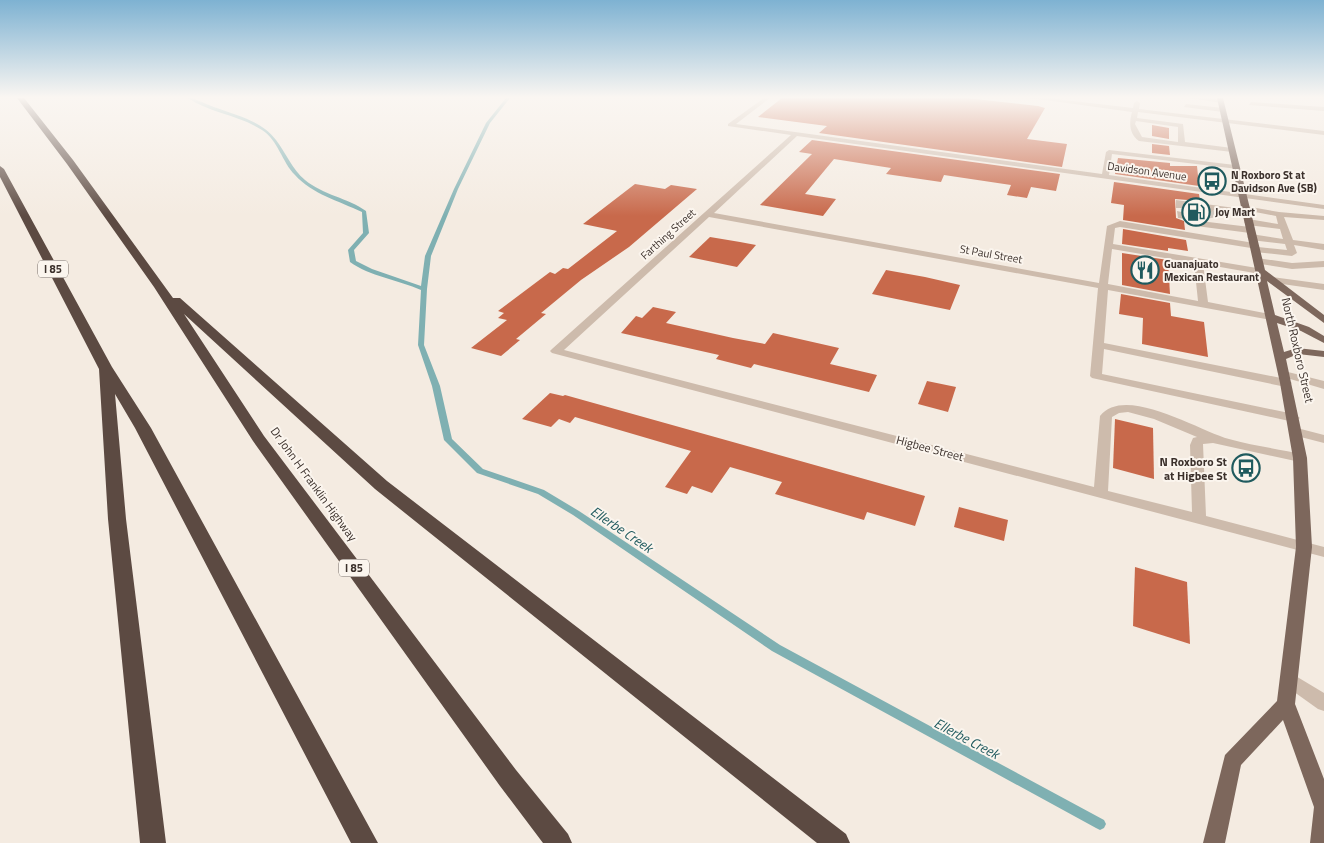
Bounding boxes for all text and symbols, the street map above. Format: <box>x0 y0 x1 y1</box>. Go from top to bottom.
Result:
street label: Davidson Avenue <box>1106 158 1188 185</box>
bus stop icon: N Roxboro St at Davidson Ave (SB) <box>1197 166 1227 196</box>
place label: N Roxboro St at Davidson Ave (SB) <box>1231 167 1317 196</box>
fuel station icon: Joy Mart <box>1181 197 1211 227</box>
place label: Joy Mart <box>1215 204 1255 220</box>
street label: Farthing Street <box>637 205 699 263</box>
street label: St Paul Street <box>958 241 1024 267</box>
restaurant icon: Guanajuato Mexican Restaurant <box>1130 255 1160 285</box>
place label: Guanajuato Mexican Restaurant <box>1164 256 1259 285</box>
road number: I 85 <box>38 260 68 278</box>
street label: North Roxboro Street <box>1277 296 1320 405</box>
street label: Dr John H Franklin Highway <box>266 423 362 545</box>
street label: Higbee Street <box>894 430 966 466</box>
place label: N Roxboro St at Higbee St <box>1160 452 1228 485</box>
bus stop icon: N Roxboro St at Higbee St <box>1231 453 1261 483</box>
water label: Ellerbe Creek <box>587 500 659 559</box>
road number: I 85 <box>339 560 369 576</box>
water label: Ellerbe Creek <box>931 712 1005 765</box>

